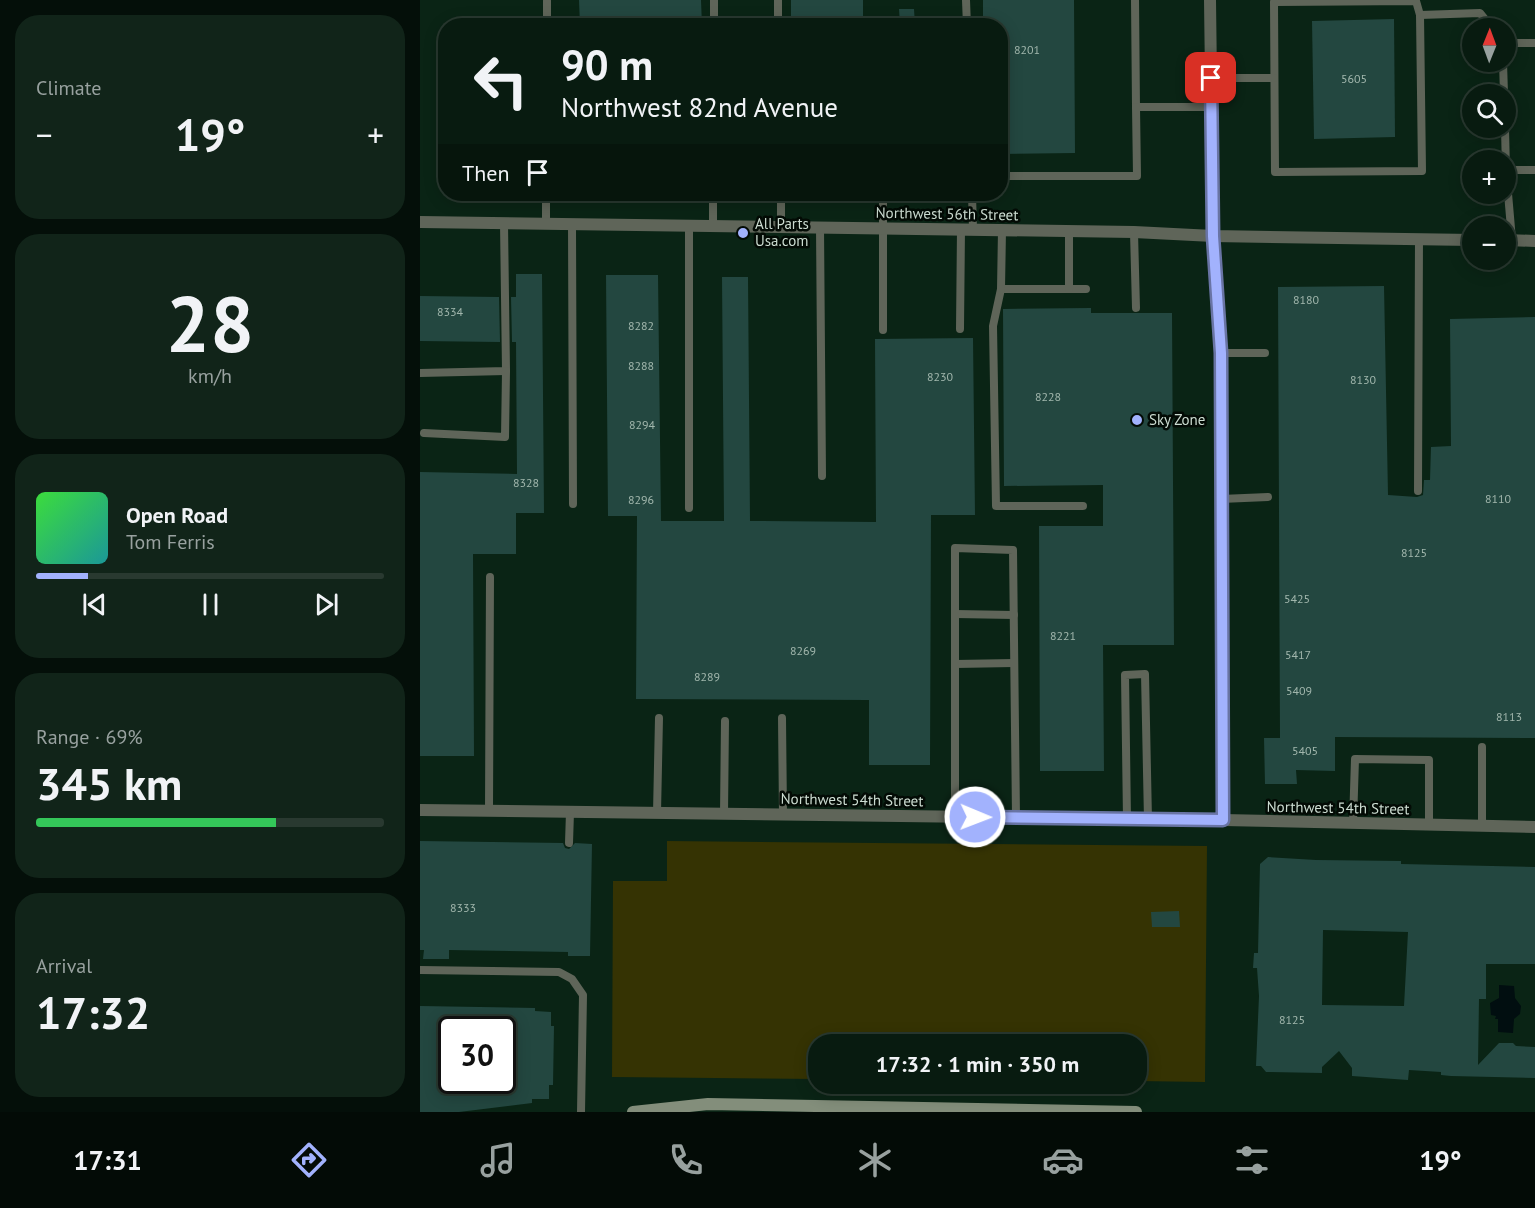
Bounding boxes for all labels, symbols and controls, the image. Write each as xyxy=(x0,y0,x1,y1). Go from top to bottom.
north arrow xyxy=(1462,18,1516,72)
map controls xyxy=(1462,18,1516,270)
text: 90 m xyxy=(561,37,653,92)
icon: left xyxy=(462,42,540,120)
house number: 8201 xyxy=(1014,42,1040,57)
pin xyxy=(1185,52,1236,103)
icon: arrive xyxy=(1194,61,1227,94)
house number: 5605 xyxy=(1341,71,1367,86)
text: Climate xyxy=(36,75,102,101)
button: search xyxy=(1462,84,1516,138)
text: Northwest 82nd Avenue xyxy=(561,90,838,124)
text: 19° xyxy=(175,105,245,163)
text: − xyxy=(36,113,53,156)
text: + xyxy=(367,113,384,156)
button: + xyxy=(1462,150,1516,204)
icon: arrive xyxy=(521,156,554,189)
text: Then xyxy=(462,159,509,187)
street label: Northwest 56th Street xyxy=(875,203,1019,224)
place label: All Parts Usa.com xyxy=(755,214,809,250)
button: − xyxy=(1462,216,1516,270)
marker: All Parts Usa.com xyxy=(736,226,750,240)
text: 28 xyxy=(166,273,254,374)
house number: 8180 xyxy=(1293,292,1320,307)
house number: 8334 xyxy=(437,304,464,319)
house number: 8282 xyxy=(628,318,654,333)
house number: 8288 xyxy=(628,358,654,373)
text: km/h xyxy=(188,363,232,389)
house number: 8230 xyxy=(927,369,954,384)
house number: 8130 xyxy=(1350,372,1377,387)
house number: 8228 xyxy=(1035,389,1061,404)
place label: Sky Zone xyxy=(1149,410,1205,429)
marker: Sky Zone xyxy=(1130,413,1144,427)
house number: 8294 xyxy=(629,417,656,432)
house number: 8328 xyxy=(513,475,539,490)
house number: 8110 xyxy=(1485,491,1512,506)
house number: 8296 xyxy=(628,492,654,507)
text: Open Road xyxy=(126,501,228,529)
text: Tom Ferris xyxy=(126,529,215,555)
house number: 8125 xyxy=(1401,545,1427,560)
icon: previous xyxy=(78,588,111,621)
icon: pause xyxy=(194,588,227,621)
icon: next xyxy=(310,588,343,621)
house number: 5425 xyxy=(1284,591,1310,606)
house number: 8221 xyxy=(1050,628,1076,643)
house number: 8269 xyxy=(790,643,816,658)
house number: 5417 xyxy=(1285,647,1311,662)
house number: 8289 xyxy=(694,669,720,684)
house number: 5409 xyxy=(1286,683,1312,698)
house number: 8113 xyxy=(1496,709,1522,724)
text: Range · 69% xyxy=(36,724,143,750)
house number: 5405 xyxy=(1292,743,1318,758)
text: 345 km xyxy=(36,754,182,812)
position arrow xyxy=(943,785,1007,849)
street label: Northwest 54th Street xyxy=(780,789,924,810)
street label: Northwest 54th Street xyxy=(1266,797,1410,818)
house number: 8333 xyxy=(450,900,476,915)
text: Arrival xyxy=(36,953,92,979)
text: 17:32 xyxy=(36,983,150,1041)
house number: 8125 xyxy=(1279,1012,1305,1027)
speed limit sign: 30 xyxy=(438,1016,516,1094)
text: 17:32 · 1 min · 350 m xyxy=(876,1050,1079,1078)
icon: directions xyxy=(288,1139,330,1181)
icon: music xyxy=(477,1139,519,1181)
icon: phone xyxy=(665,1139,707,1181)
icon: climate xyxy=(854,1139,896,1181)
icon: car xyxy=(1042,1139,1084,1181)
icon: filters xyxy=(1231,1139,1273,1181)
text: 17:31 xyxy=(73,1143,142,1177)
text: 19° xyxy=(1419,1143,1462,1177)

